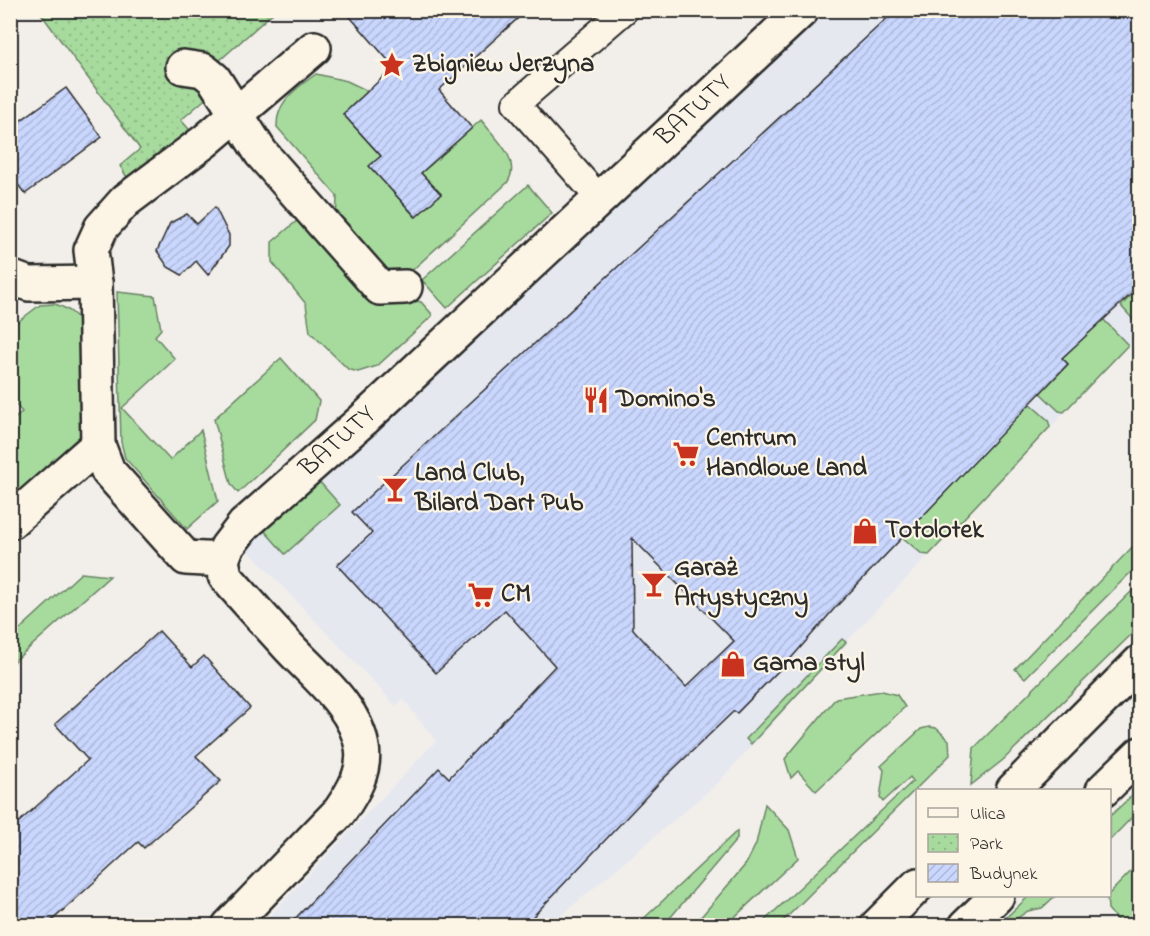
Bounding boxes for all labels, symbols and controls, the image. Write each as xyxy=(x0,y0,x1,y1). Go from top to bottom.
place label: Zbigniew Jerzyna xyxy=(412,46,594,85)
place icon: Zbigniew Jerzyna xyxy=(377,50,407,80)
street label: BATUTY xyxy=(647,66,741,157)
place label: Domino's xyxy=(615,381,716,419)
restaurant icon: Domino's xyxy=(581,385,611,415)
street label: BATUTY xyxy=(290,397,385,487)
place label: Centrum Handlowe Land xyxy=(706,420,867,488)
supermarket icon: Centrum Handlowe Land xyxy=(671,439,701,469)
place label: Land Club, Bilard Dart Pub xyxy=(414,455,583,523)
bar icon: Land Club, Bilard Dart Pub xyxy=(380,474,410,504)
place label: Totolotek xyxy=(885,512,984,550)
shop icon: Totolotek xyxy=(850,516,880,546)
place label: Garaż Artystyczny xyxy=(674,550,808,618)
bar icon: Garaż Artystyczny xyxy=(639,569,669,599)
place label: CM xyxy=(501,576,531,614)
supermarket icon: CM xyxy=(466,580,496,610)
place label: Gama styl xyxy=(753,645,865,683)
shop icon: Gama styl xyxy=(718,649,748,679)
legend xyxy=(916,789,1111,897)
text: Ulica xyxy=(970,802,1005,828)
text: Park xyxy=(970,832,1003,858)
text: Budynek xyxy=(969,862,1037,888)

